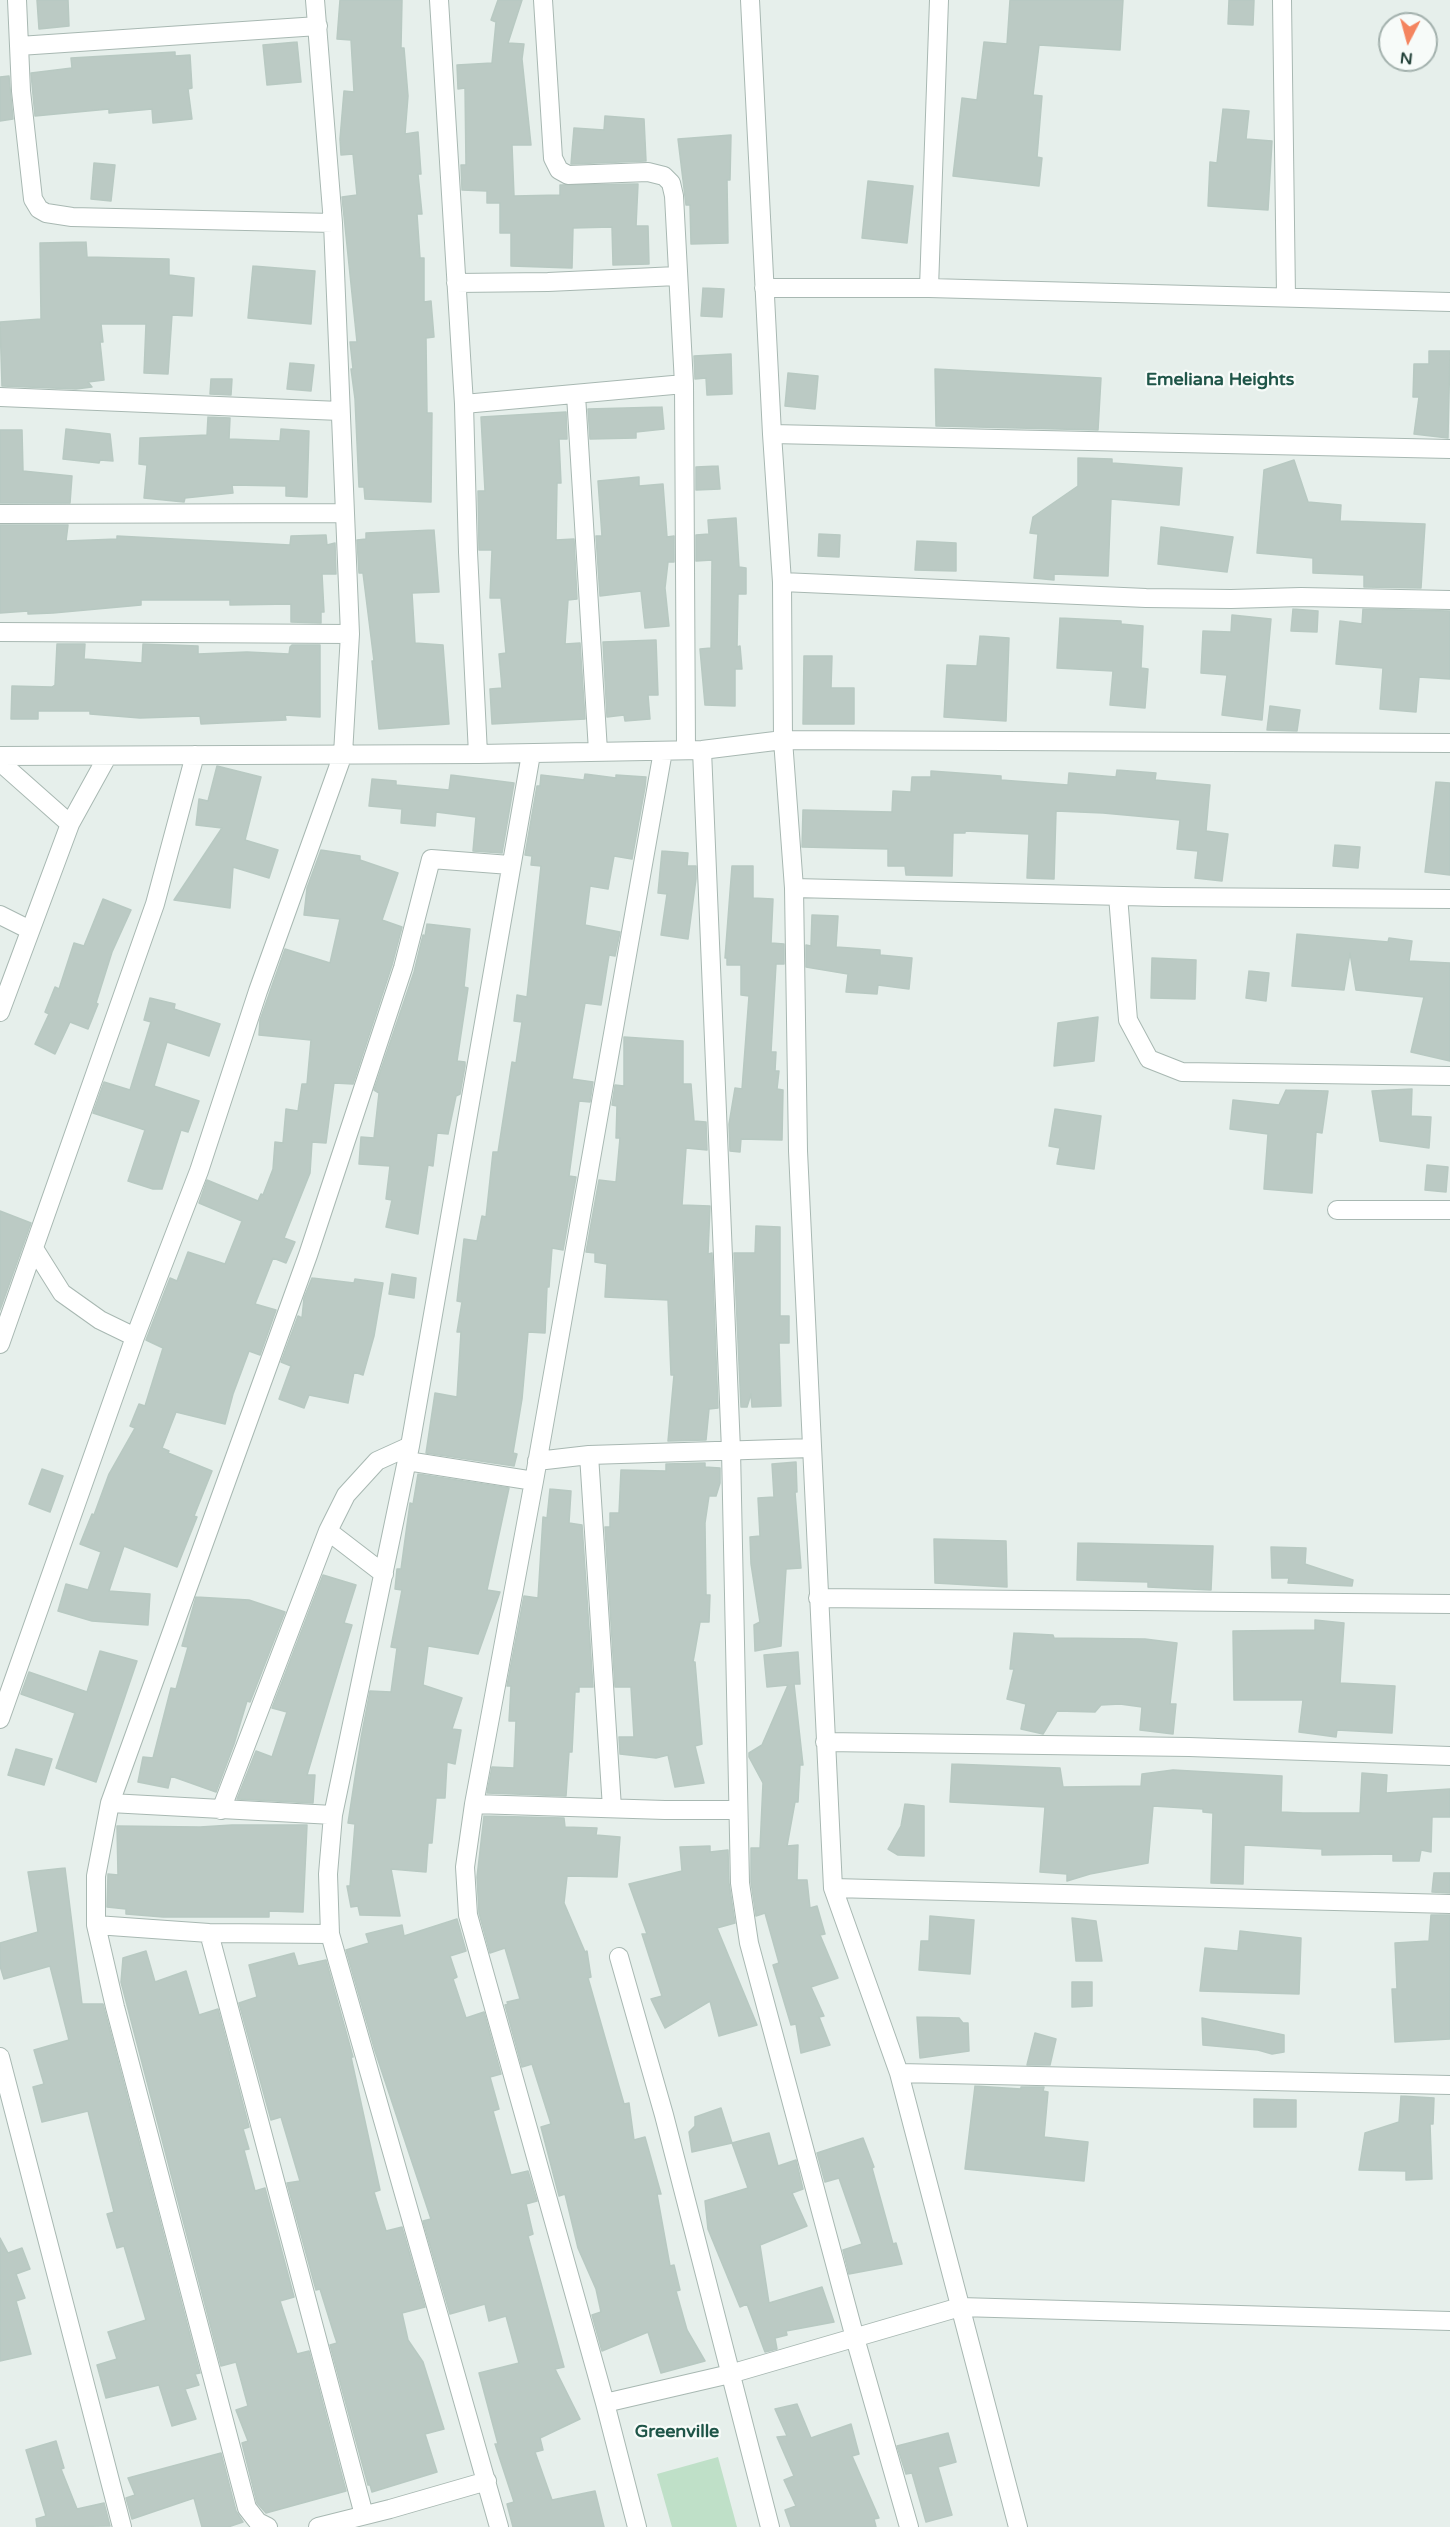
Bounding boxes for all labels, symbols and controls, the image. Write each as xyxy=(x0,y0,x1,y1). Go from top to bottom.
north arrow xyxy=(1378,12,1438,72)
text: N xyxy=(1399,47,1414,69)
district label: Emeliana Heights xyxy=(1146,369,1294,391)
district label: Greenville xyxy=(635,2421,719,2443)

